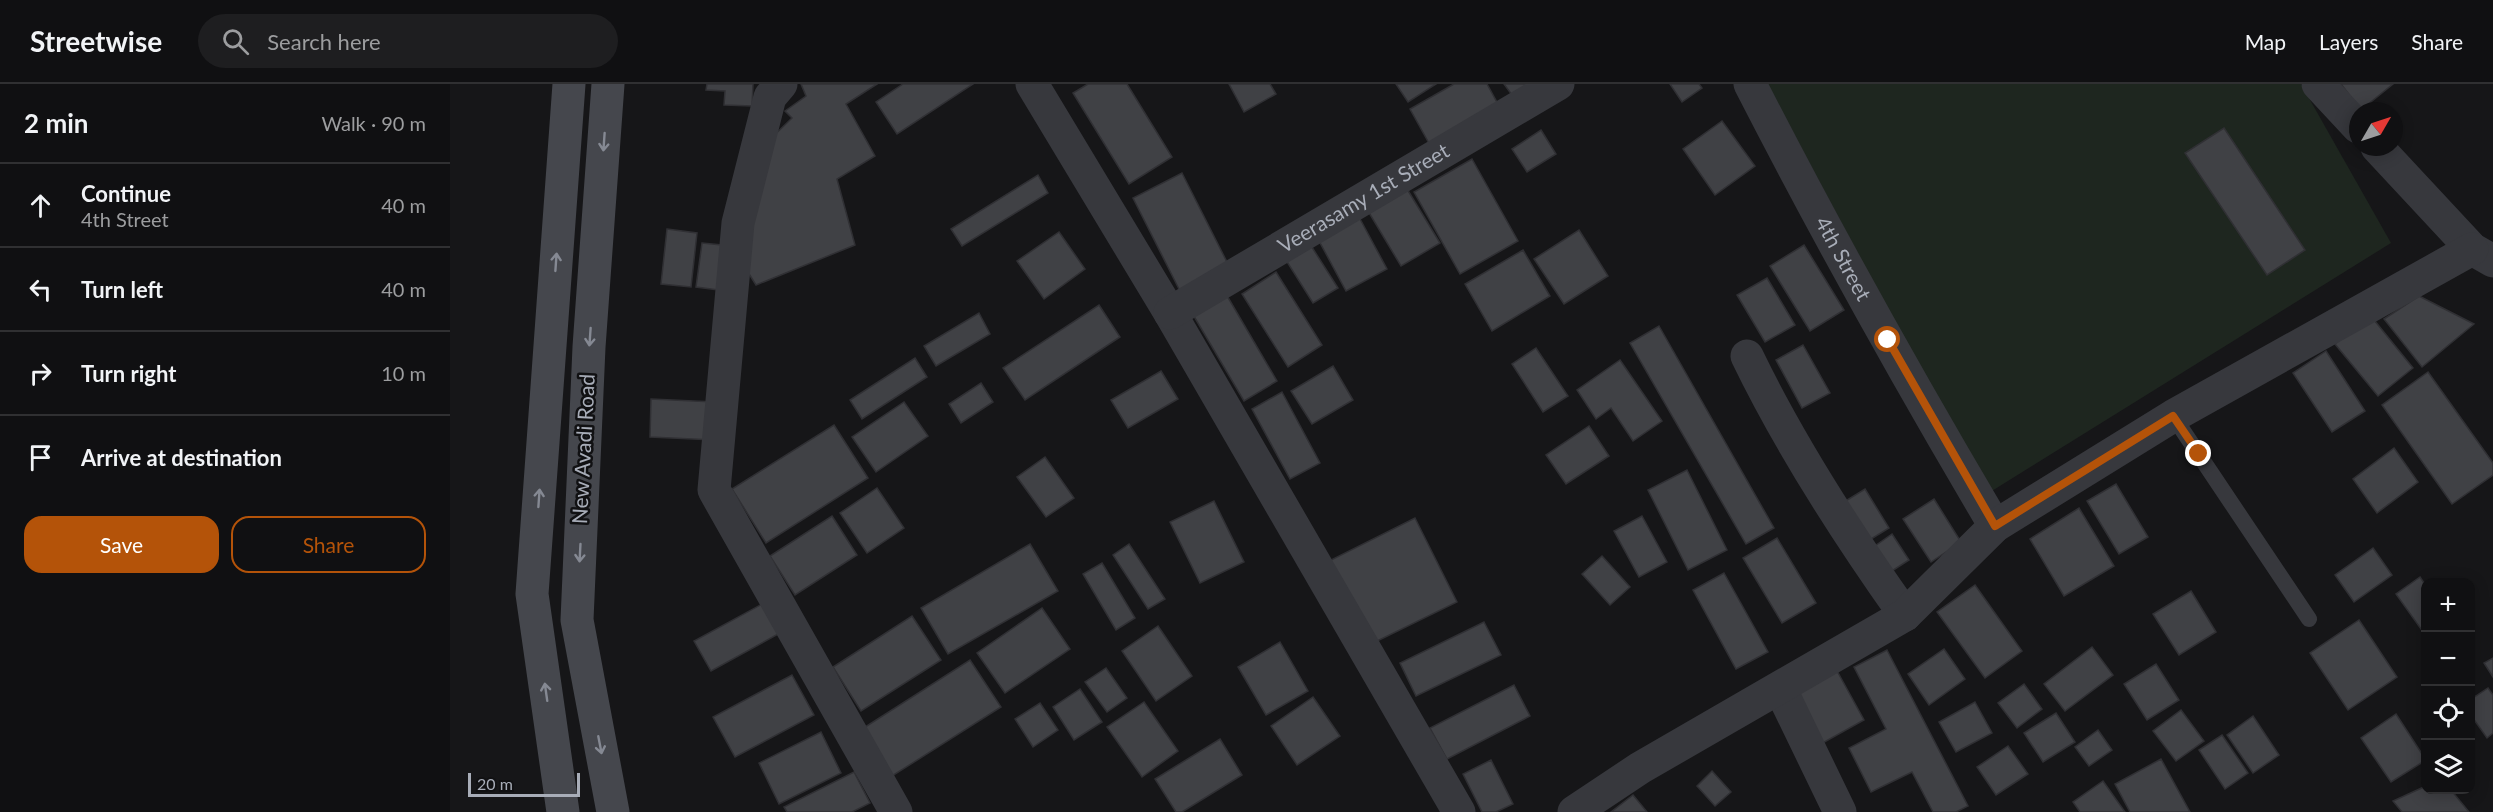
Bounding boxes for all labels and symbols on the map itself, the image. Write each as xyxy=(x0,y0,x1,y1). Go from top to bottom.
north arrow xyxy=(2349,102,2403,156)
one-way arrow xyxy=(598,132,609,152)
street label: Veerasamy 1st Street xyxy=(1273,137,1454,258)
street label: 4th Street xyxy=(1811,212,1877,305)
one-way arrow xyxy=(551,252,562,272)
one-way arrow xyxy=(584,326,595,346)
route start xyxy=(1874,326,1900,352)
street label: New Avadi Road xyxy=(566,373,599,525)
route end xyxy=(2185,440,2211,466)
one-way arrow xyxy=(534,488,545,508)
one-way arrow xyxy=(574,542,585,562)
one-way arrow xyxy=(541,682,552,702)
one-way arrow xyxy=(595,735,606,755)
scale bar xyxy=(468,770,580,798)

